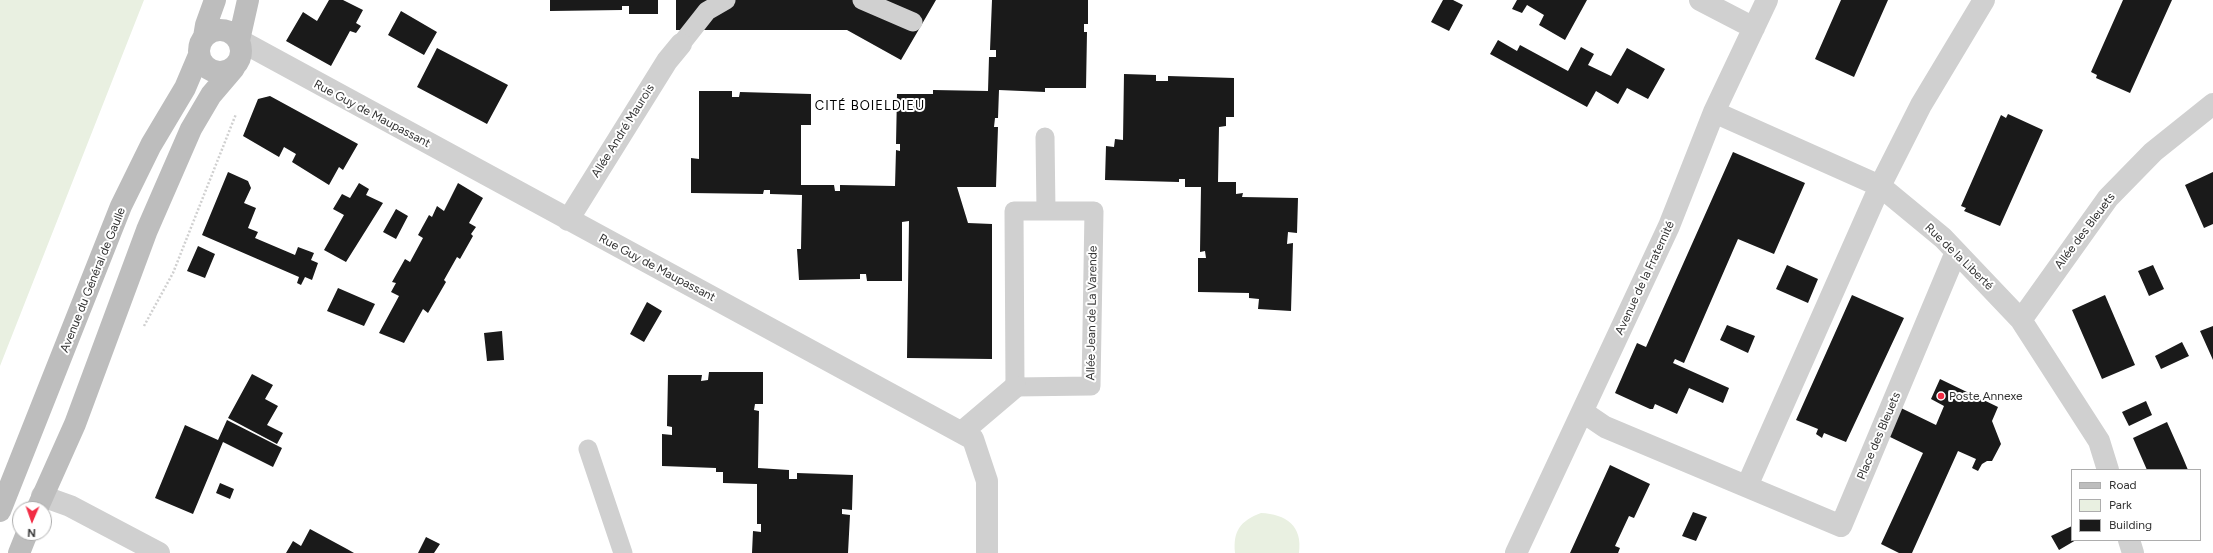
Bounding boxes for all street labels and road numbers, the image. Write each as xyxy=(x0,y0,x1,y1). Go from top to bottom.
street label: Rue Guy de Maupassant xyxy=(311,77,433,151)
street label: Allée André Maurois xyxy=(588,82,658,180)
street label: Allée des Bleuets xyxy=(2052,190,2118,272)
street label: Avenue du Général de Gaulle xyxy=(57,205,129,355)
street label: Avenue de la Fraternité xyxy=(1612,219,1678,337)
street label: Rue de la Liberté xyxy=(1922,221,1996,293)
street label: Rue Guy de Maupassant xyxy=(596,231,718,305)
street label: Allée Jean de La Varende xyxy=(1084,246,1100,380)
street label: Place des Bleuets xyxy=(1854,390,1904,482)

